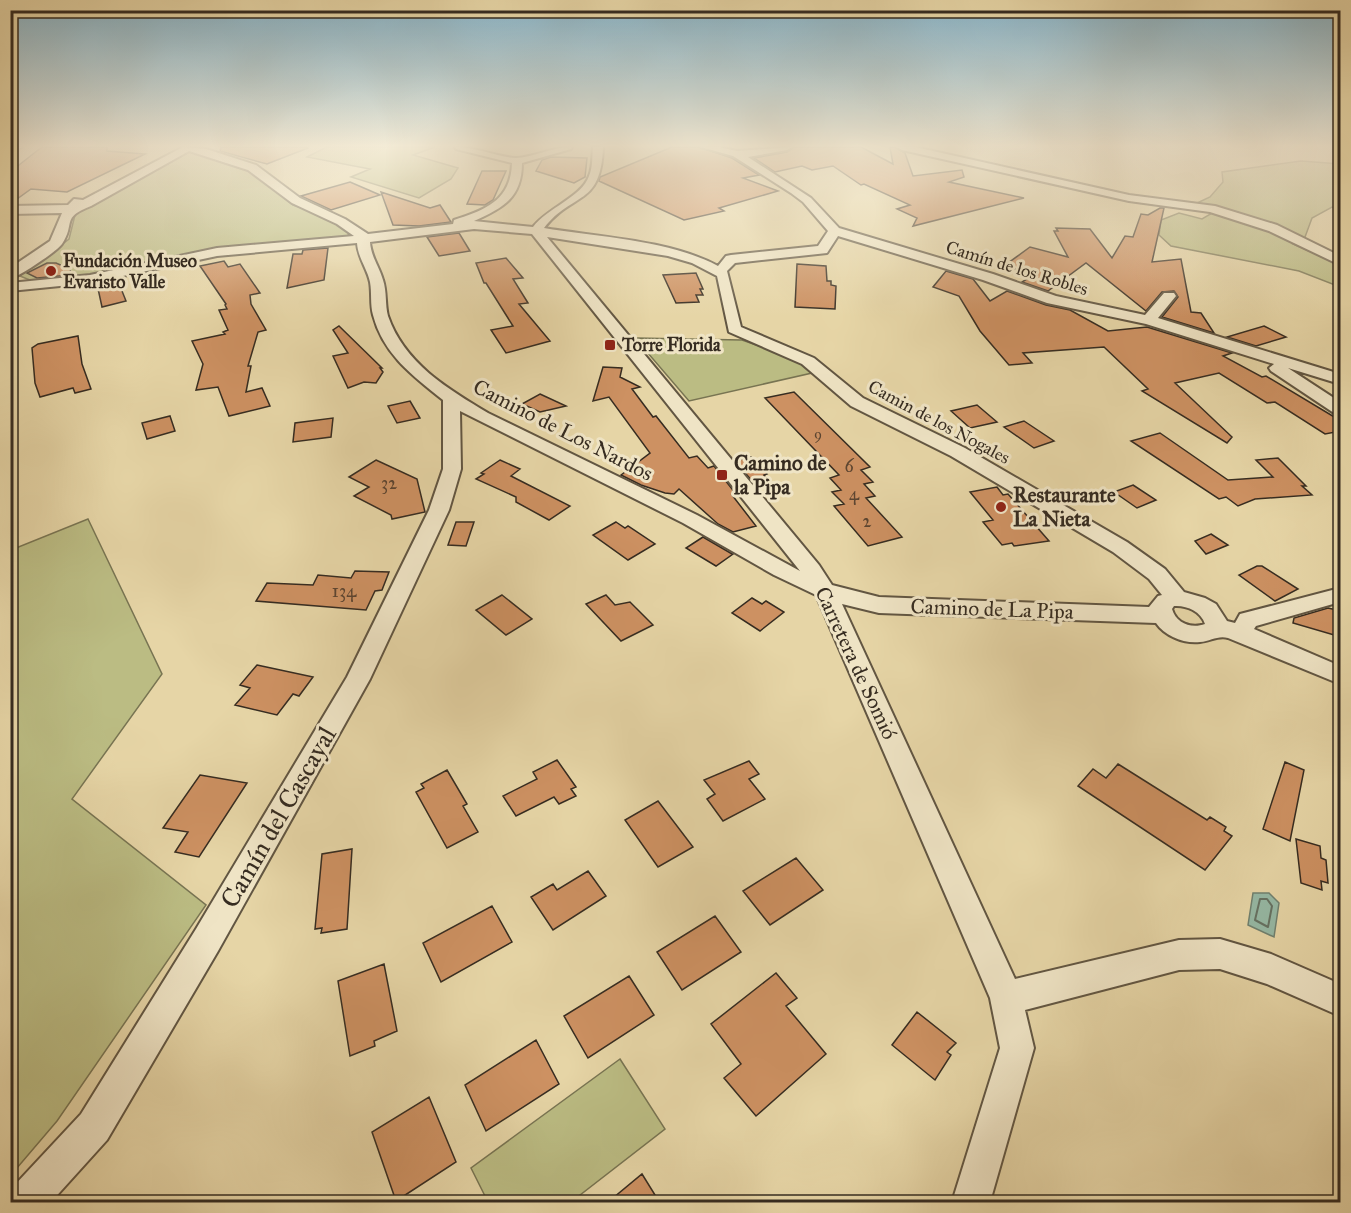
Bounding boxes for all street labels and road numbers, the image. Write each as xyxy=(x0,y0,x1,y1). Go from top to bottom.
street label: Camín de los Robles xyxy=(943,236,1091,300)
street label: Camino de Los Nardos xyxy=(469,373,657,487)
street label: Camin de los Nogales xyxy=(864,375,1014,470)
street label: Carretera de Somió xyxy=(809,582,903,744)
street label: Camino de La Pipa xyxy=(910,593,1074,625)
street label: Camín del Cascayal xyxy=(213,721,343,913)

